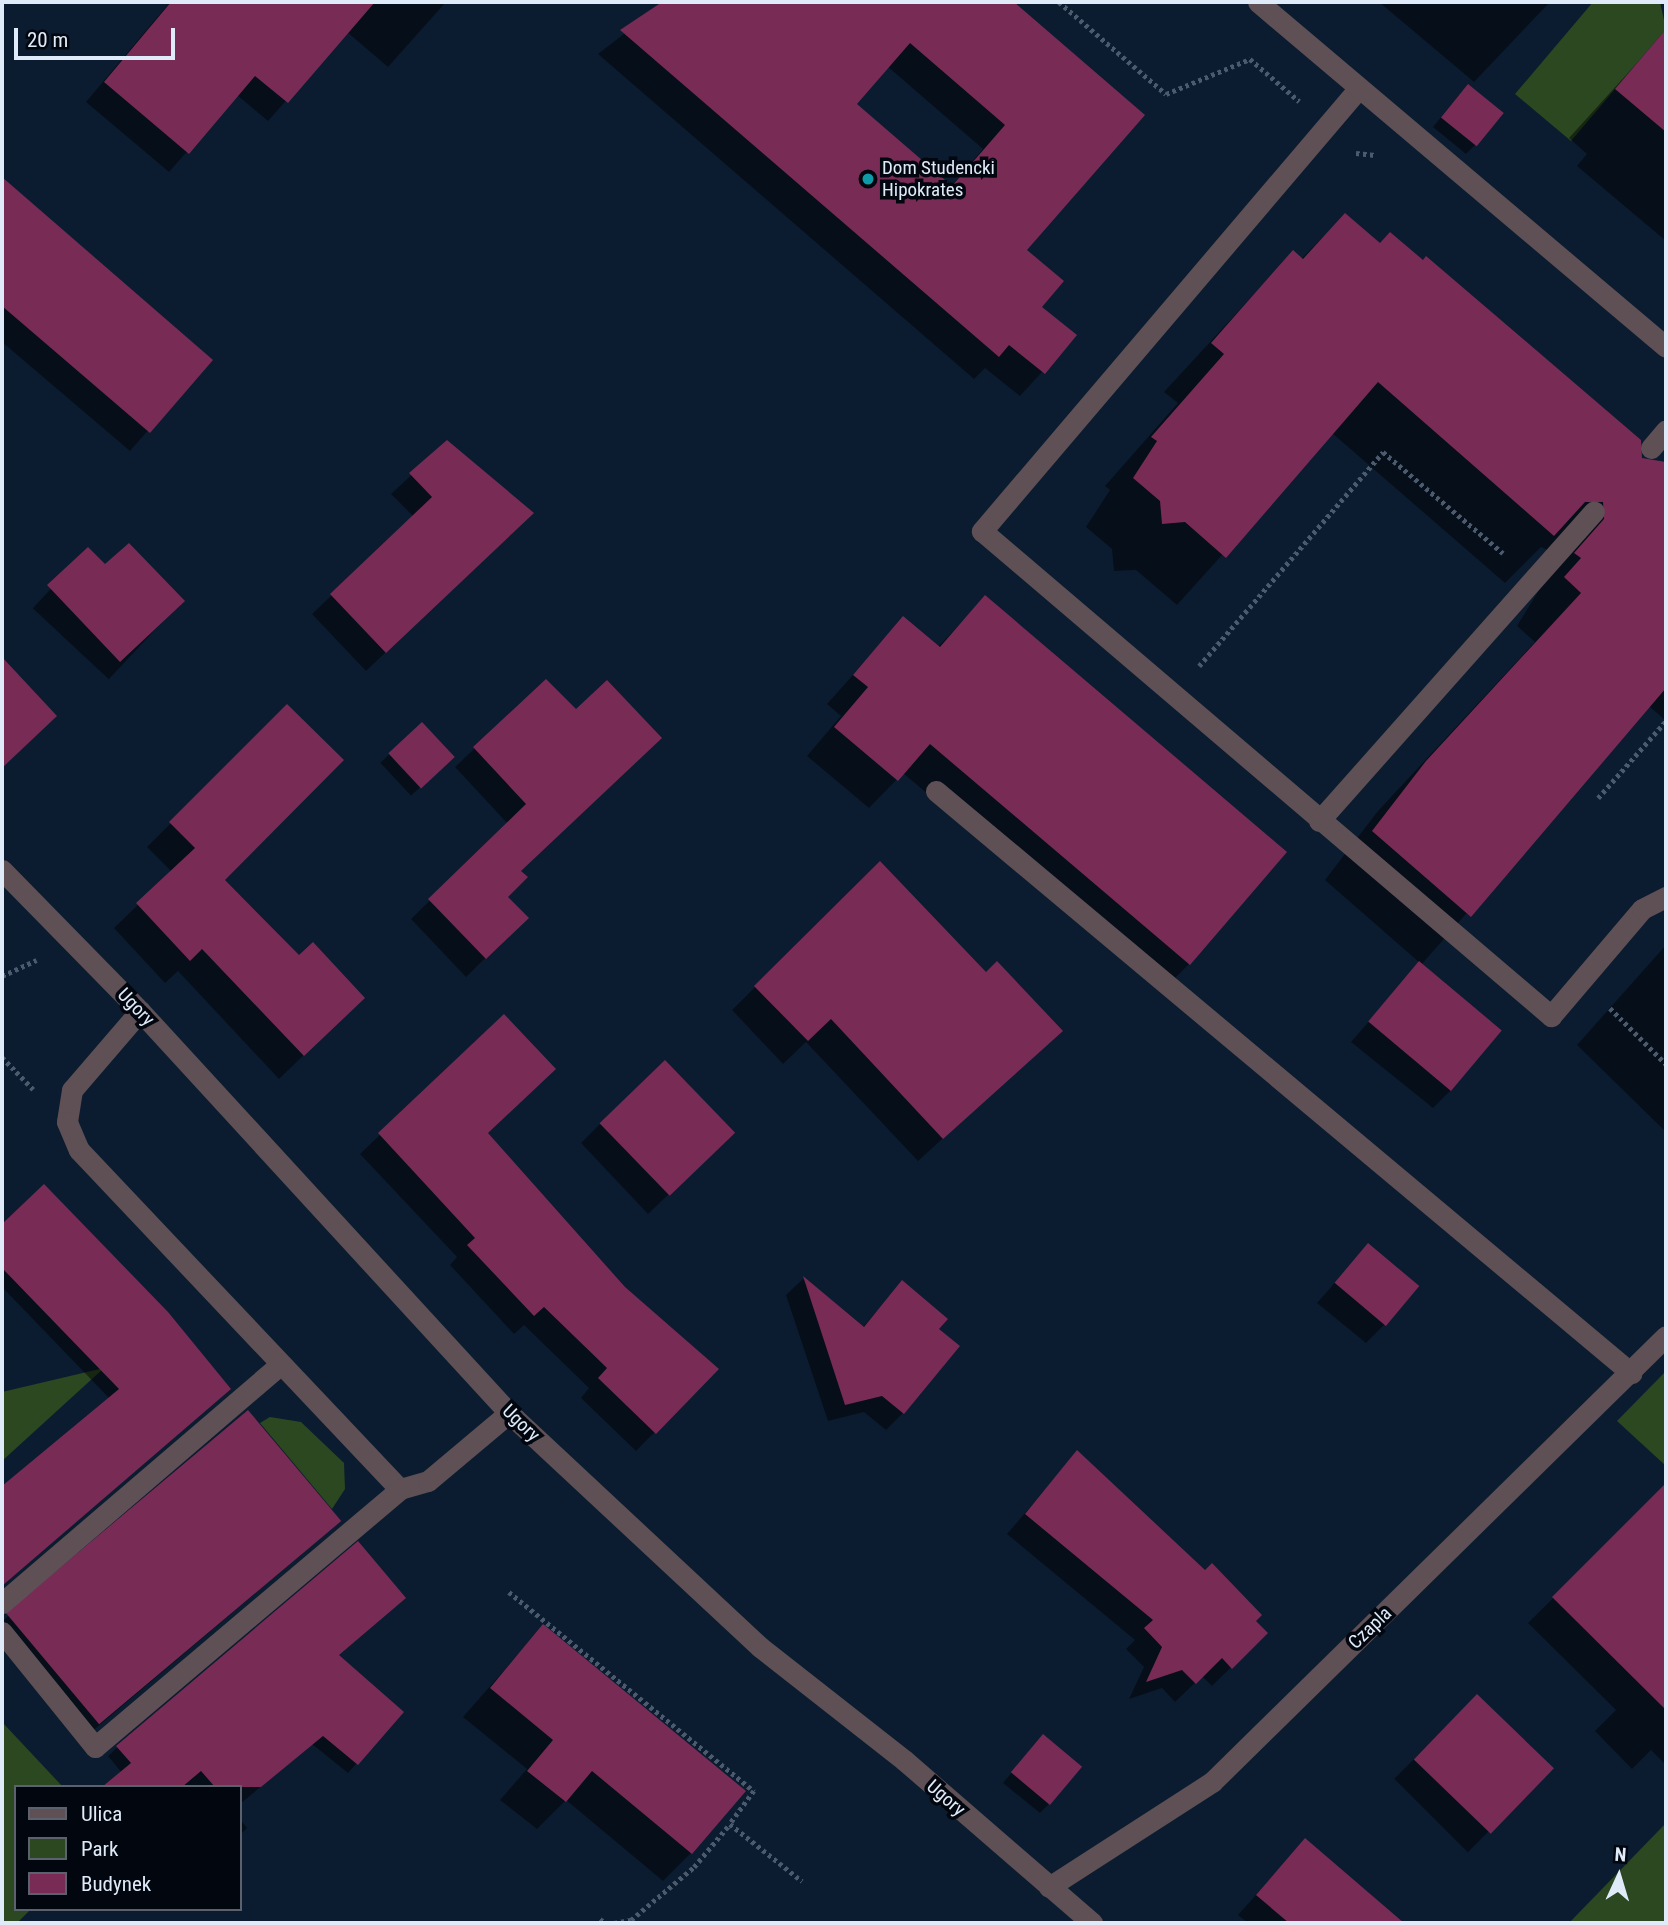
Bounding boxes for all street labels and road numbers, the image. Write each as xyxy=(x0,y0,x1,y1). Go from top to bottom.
street label: Ugory xyxy=(113,983,159,1031)
street label: Ugory xyxy=(497,1400,545,1446)
street label: Czapla xyxy=(1344,1602,1396,1654)
street label: Ugory xyxy=(922,1775,970,1821)

